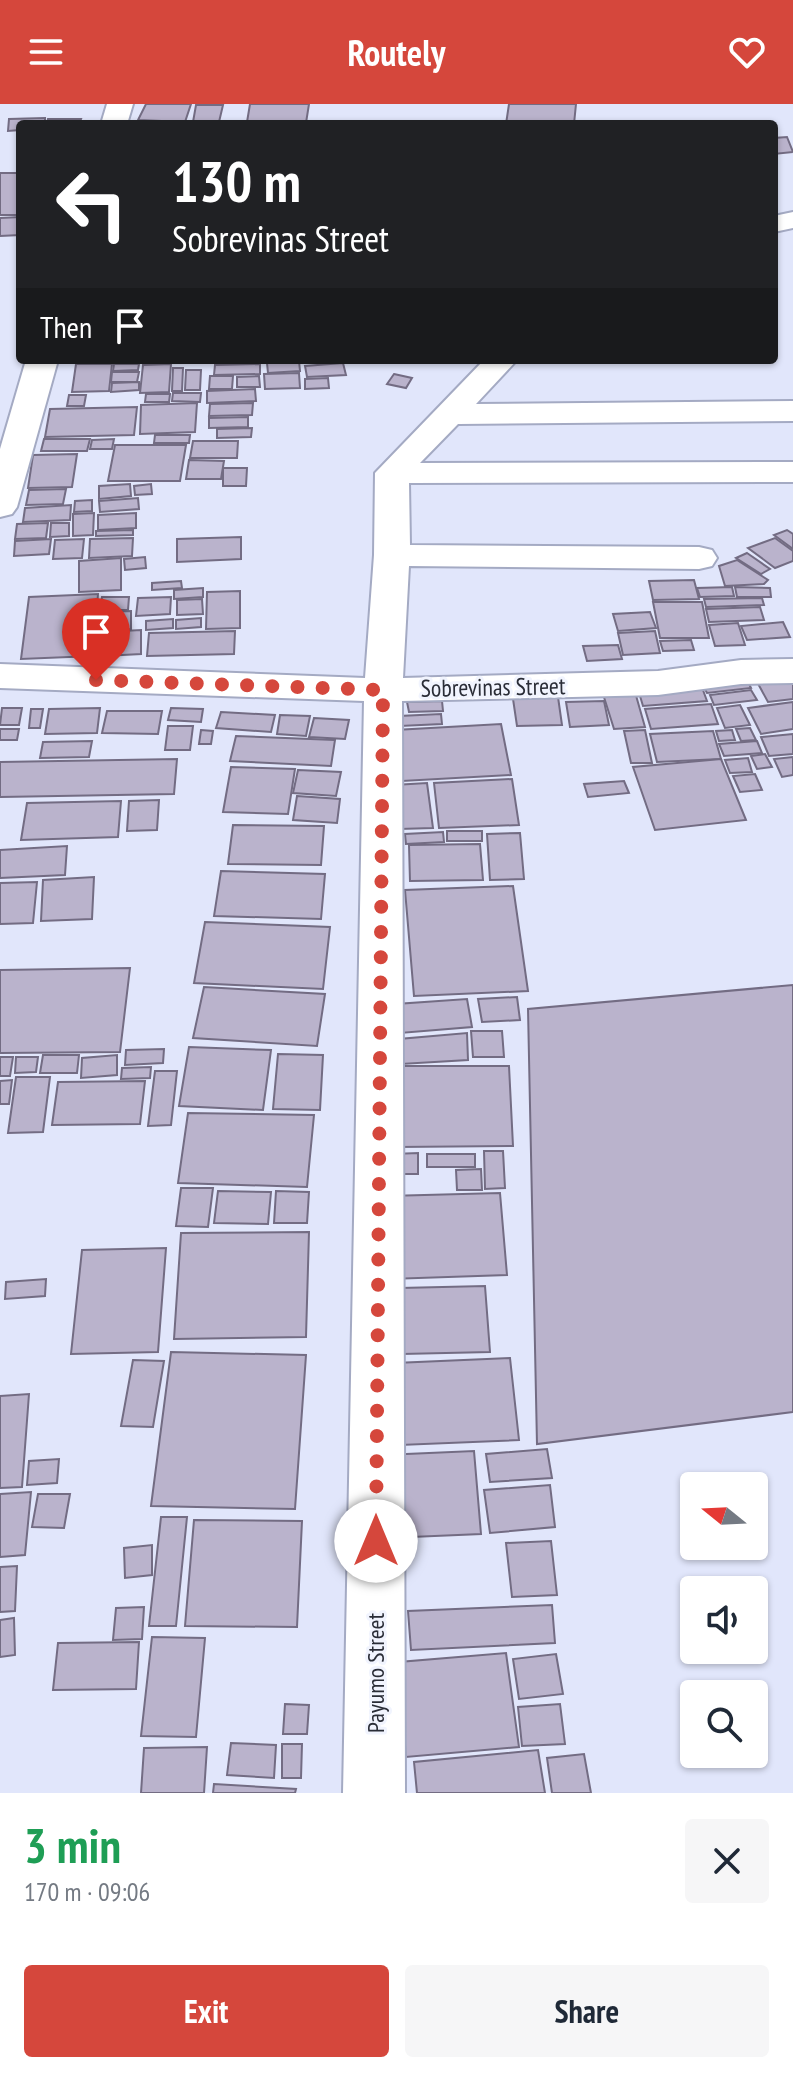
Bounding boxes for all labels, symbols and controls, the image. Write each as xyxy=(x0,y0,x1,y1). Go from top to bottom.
text: Routely xyxy=(348,29,445,76)
icon: menu xyxy=(24,30,68,74)
icon: heart xyxy=(725,30,769,74)
text: 130 m xyxy=(172,145,301,217)
icon: left xyxy=(40,152,144,256)
text: Sobrevinas Street xyxy=(172,215,389,262)
icon: arrive xyxy=(108,304,152,348)
text: Then xyxy=(40,307,92,346)
pin xyxy=(62,598,130,680)
icon: arrive xyxy=(74,610,118,654)
street label: Sobrevinas Street xyxy=(420,670,566,704)
north arrow xyxy=(680,1472,768,1560)
map controls xyxy=(680,1472,768,1768)
position arrow xyxy=(334,1499,418,1583)
button: sound xyxy=(680,1576,768,1664)
street label: Payumo Street xyxy=(360,1613,391,1733)
button: search xyxy=(680,1680,768,1768)
text: 3 min xyxy=(24,1814,121,1876)
button: close xyxy=(685,1819,769,1903)
text: 170 m · 09:06 xyxy=(24,1875,150,1908)
button: Exit xyxy=(24,1965,389,2057)
button: Share xyxy=(405,1965,769,2057)

